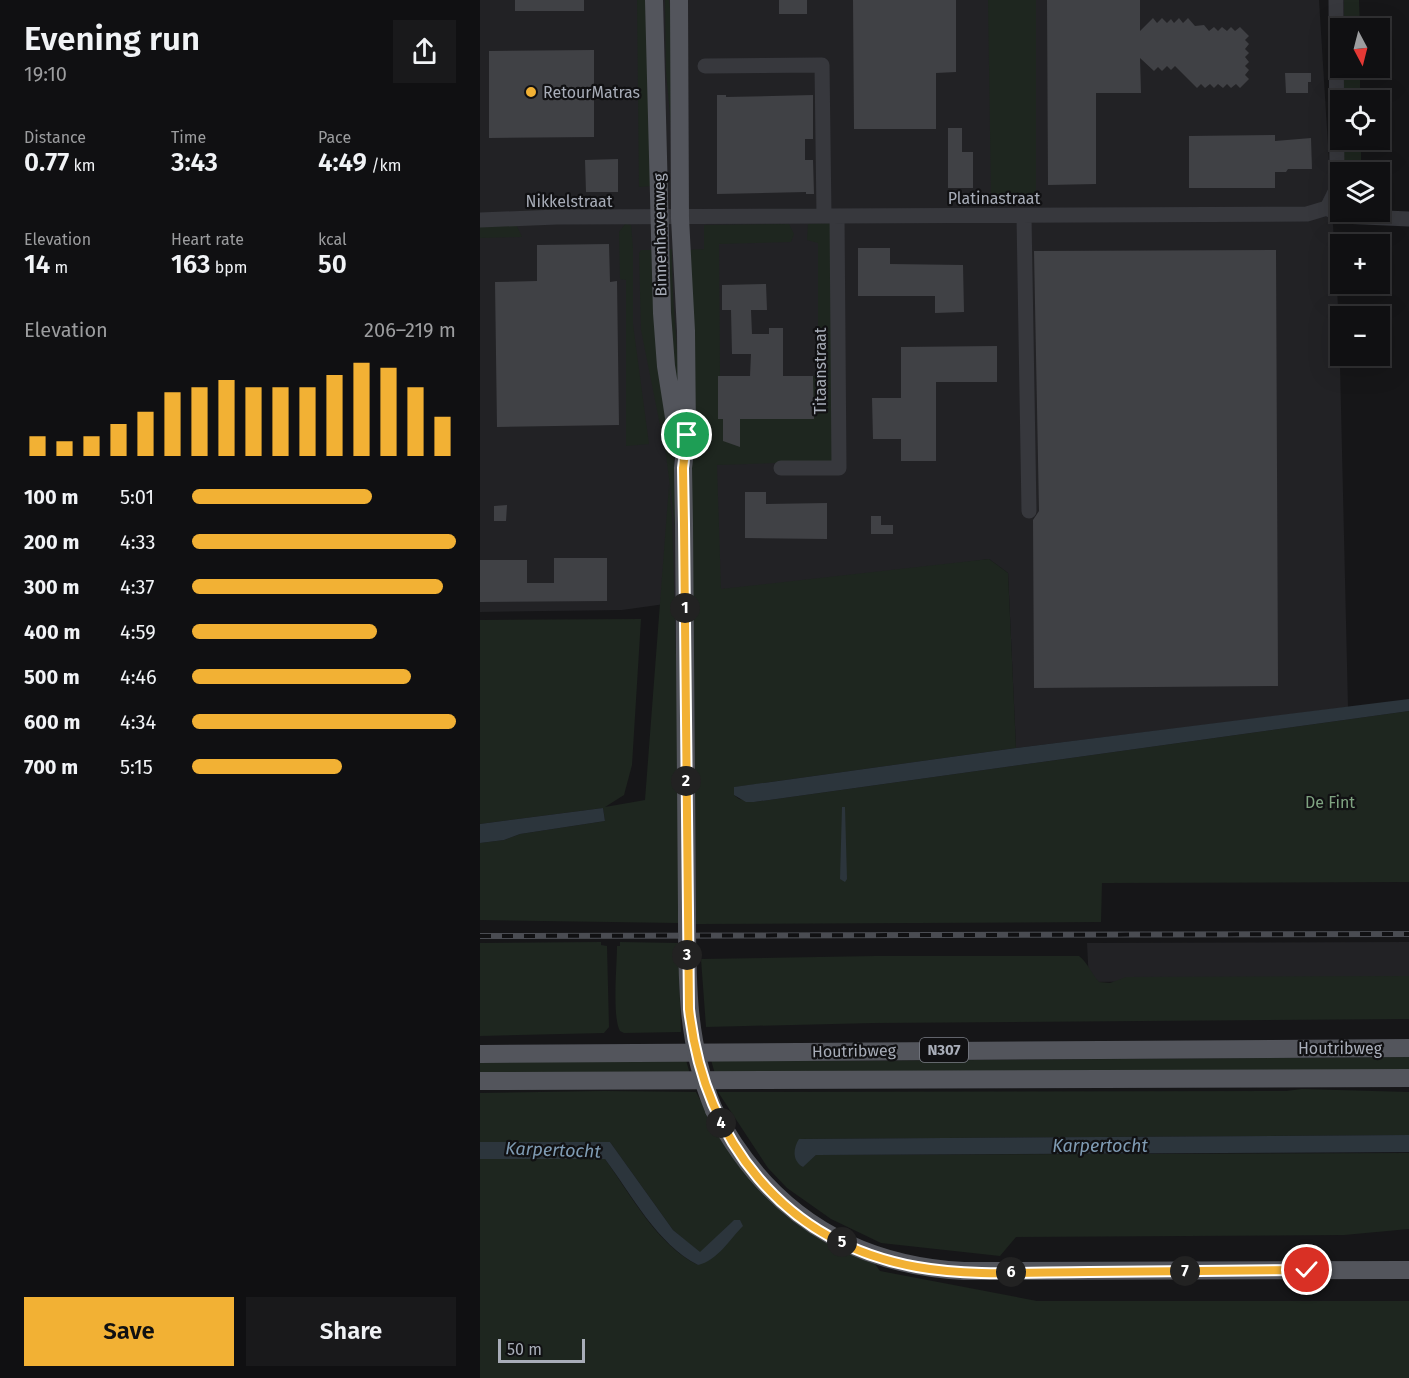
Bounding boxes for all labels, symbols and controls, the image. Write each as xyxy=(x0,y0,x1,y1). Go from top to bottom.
north arrow xyxy=(1330,18,1390,78)
map controls xyxy=(1330,18,1390,366)
text: Evening run xyxy=(24,19,200,59)
button: share xyxy=(393,20,456,83)
text: 19:10 xyxy=(24,62,67,86)
place label: RetourMatras xyxy=(543,83,640,102)
marker: RetourMatras xyxy=(524,85,538,99)
button: locate xyxy=(1330,90,1390,150)
text: Distance xyxy=(24,128,86,147)
text: Time xyxy=(171,128,206,147)
text: Pace xyxy=(318,128,351,147)
text: 0.77 xyxy=(24,147,69,178)
text: 3:43 xyxy=(171,147,218,178)
text: 4:49 xyxy=(318,147,367,178)
text: km xyxy=(69,156,95,175)
text: /km xyxy=(367,156,401,175)
button: layers xyxy=(1330,162,1390,222)
street label: Binnenhavenweg xyxy=(649,172,671,297)
street label: Platinastraat xyxy=(948,189,1041,208)
street label: Nikkelstraat xyxy=(525,192,613,211)
text: Elevation xyxy=(24,230,91,249)
text: Heart rate xyxy=(171,230,244,249)
text: kcal xyxy=(318,230,347,249)
button: + xyxy=(1330,234,1390,294)
text: 14 xyxy=(24,249,50,280)
text: 163 xyxy=(171,249,210,280)
text: 50 xyxy=(318,249,347,280)
text: m xyxy=(50,258,68,277)
text: bpm xyxy=(210,258,247,277)
button: − xyxy=(1330,306,1390,366)
text: Elevation xyxy=(24,318,108,342)
text: 206–219 m xyxy=(364,318,456,342)
street label: Titaanstraat xyxy=(811,327,830,415)
pin xyxy=(661,409,712,460)
icon: arrive xyxy=(670,418,703,451)
text: 100 m xyxy=(24,485,78,509)
text: 5:01 xyxy=(120,485,154,509)
text: 200 m xyxy=(24,530,79,554)
text: 4:33 xyxy=(120,530,156,554)
text: 300 m xyxy=(24,575,79,599)
text: 4:37 xyxy=(120,575,154,599)
pin: 1 xyxy=(670,593,700,623)
text: 1 xyxy=(681,598,689,617)
text: 400 m xyxy=(24,620,80,644)
text: 4:59 xyxy=(120,620,156,644)
text: 500 m xyxy=(24,665,80,689)
text: 4:46 xyxy=(120,665,157,689)
text: 600 m xyxy=(24,710,80,734)
text: 4:34 xyxy=(120,710,156,734)
text: 700 m xyxy=(24,755,78,779)
text: 5:15 xyxy=(120,755,153,779)
pin: 2 xyxy=(671,766,701,796)
text: 2 xyxy=(682,771,690,790)
park label: De Fint xyxy=(1305,793,1355,812)
pin: 3 xyxy=(672,940,702,970)
text: 3 xyxy=(683,945,691,964)
road number: N307 xyxy=(920,1038,968,1062)
street label: Houtribweg xyxy=(1298,1039,1383,1058)
street label: Houtribweg xyxy=(812,1041,897,1061)
pin: 4 xyxy=(706,1108,736,1138)
text: 4 xyxy=(716,1113,726,1132)
water label: Karpertocht xyxy=(1052,1135,1148,1157)
water label: Karpertocht xyxy=(505,1137,602,1163)
pin: 5 xyxy=(827,1227,857,1257)
text: 5 xyxy=(838,1232,846,1251)
pin xyxy=(1281,1244,1332,1295)
icon: check xyxy=(1290,1253,1323,1286)
pin: 7 xyxy=(1170,1256,1200,1286)
pin: 6 xyxy=(996,1257,1026,1287)
text: 7 xyxy=(1181,1261,1189,1280)
text: 6 xyxy=(1006,1262,1016,1281)
button: Save xyxy=(24,1297,234,1366)
button: Share xyxy=(246,1297,456,1366)
scale bar xyxy=(498,1336,585,1364)
text: 50 m xyxy=(507,1340,542,1359)

